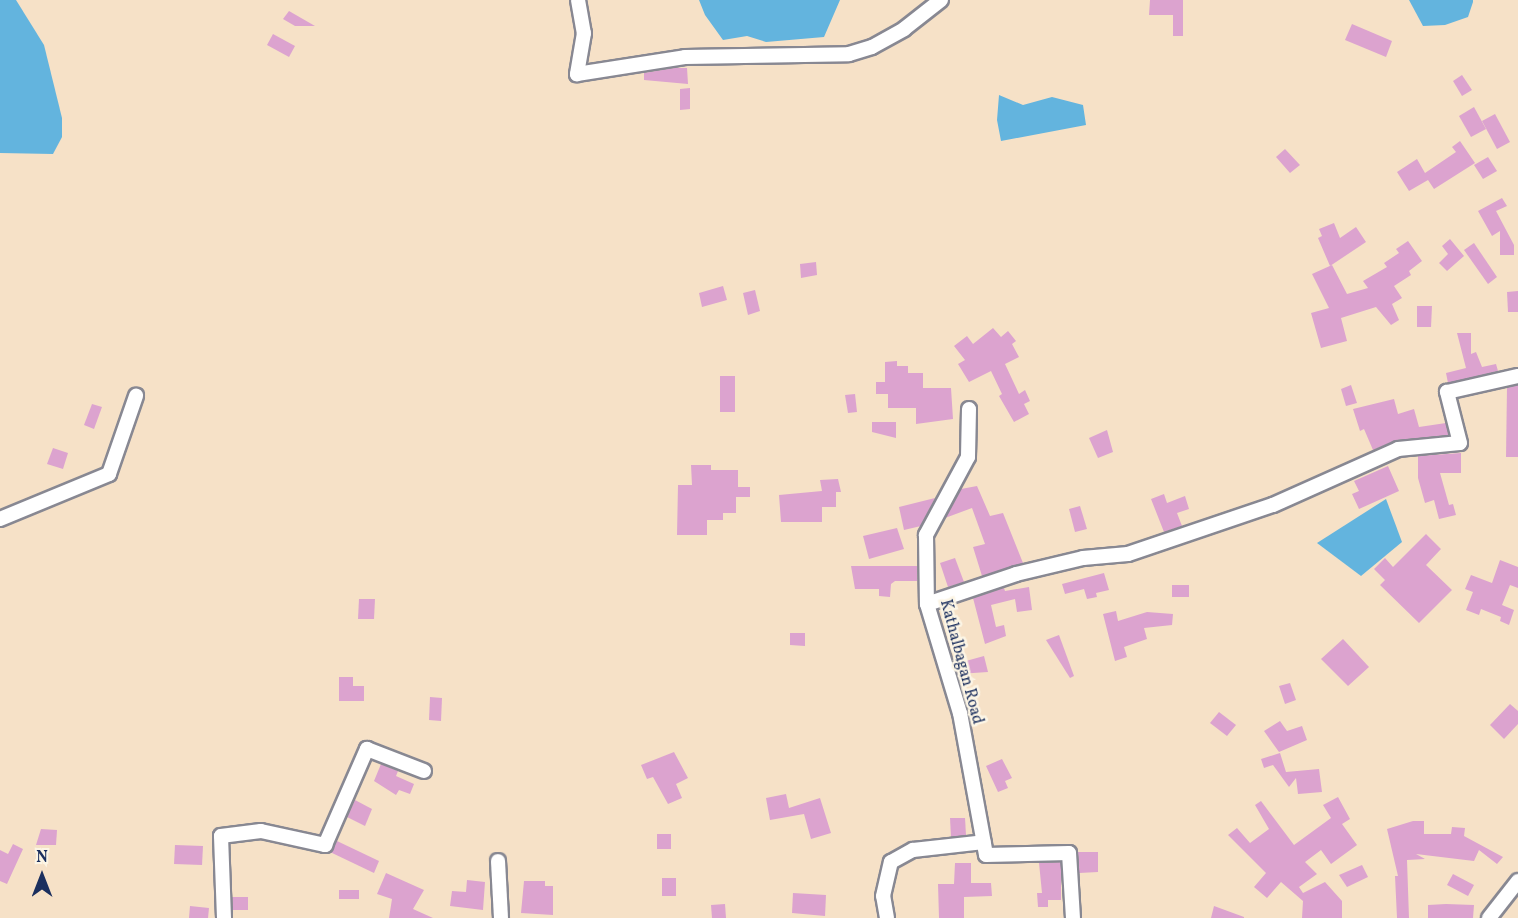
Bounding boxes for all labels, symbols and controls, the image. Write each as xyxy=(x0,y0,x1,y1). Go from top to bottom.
street label: Kathalbagan Road xyxy=(935,598,987,726)
north arrow xyxy=(12,846,72,906)
text: N xyxy=(36,847,48,869)

